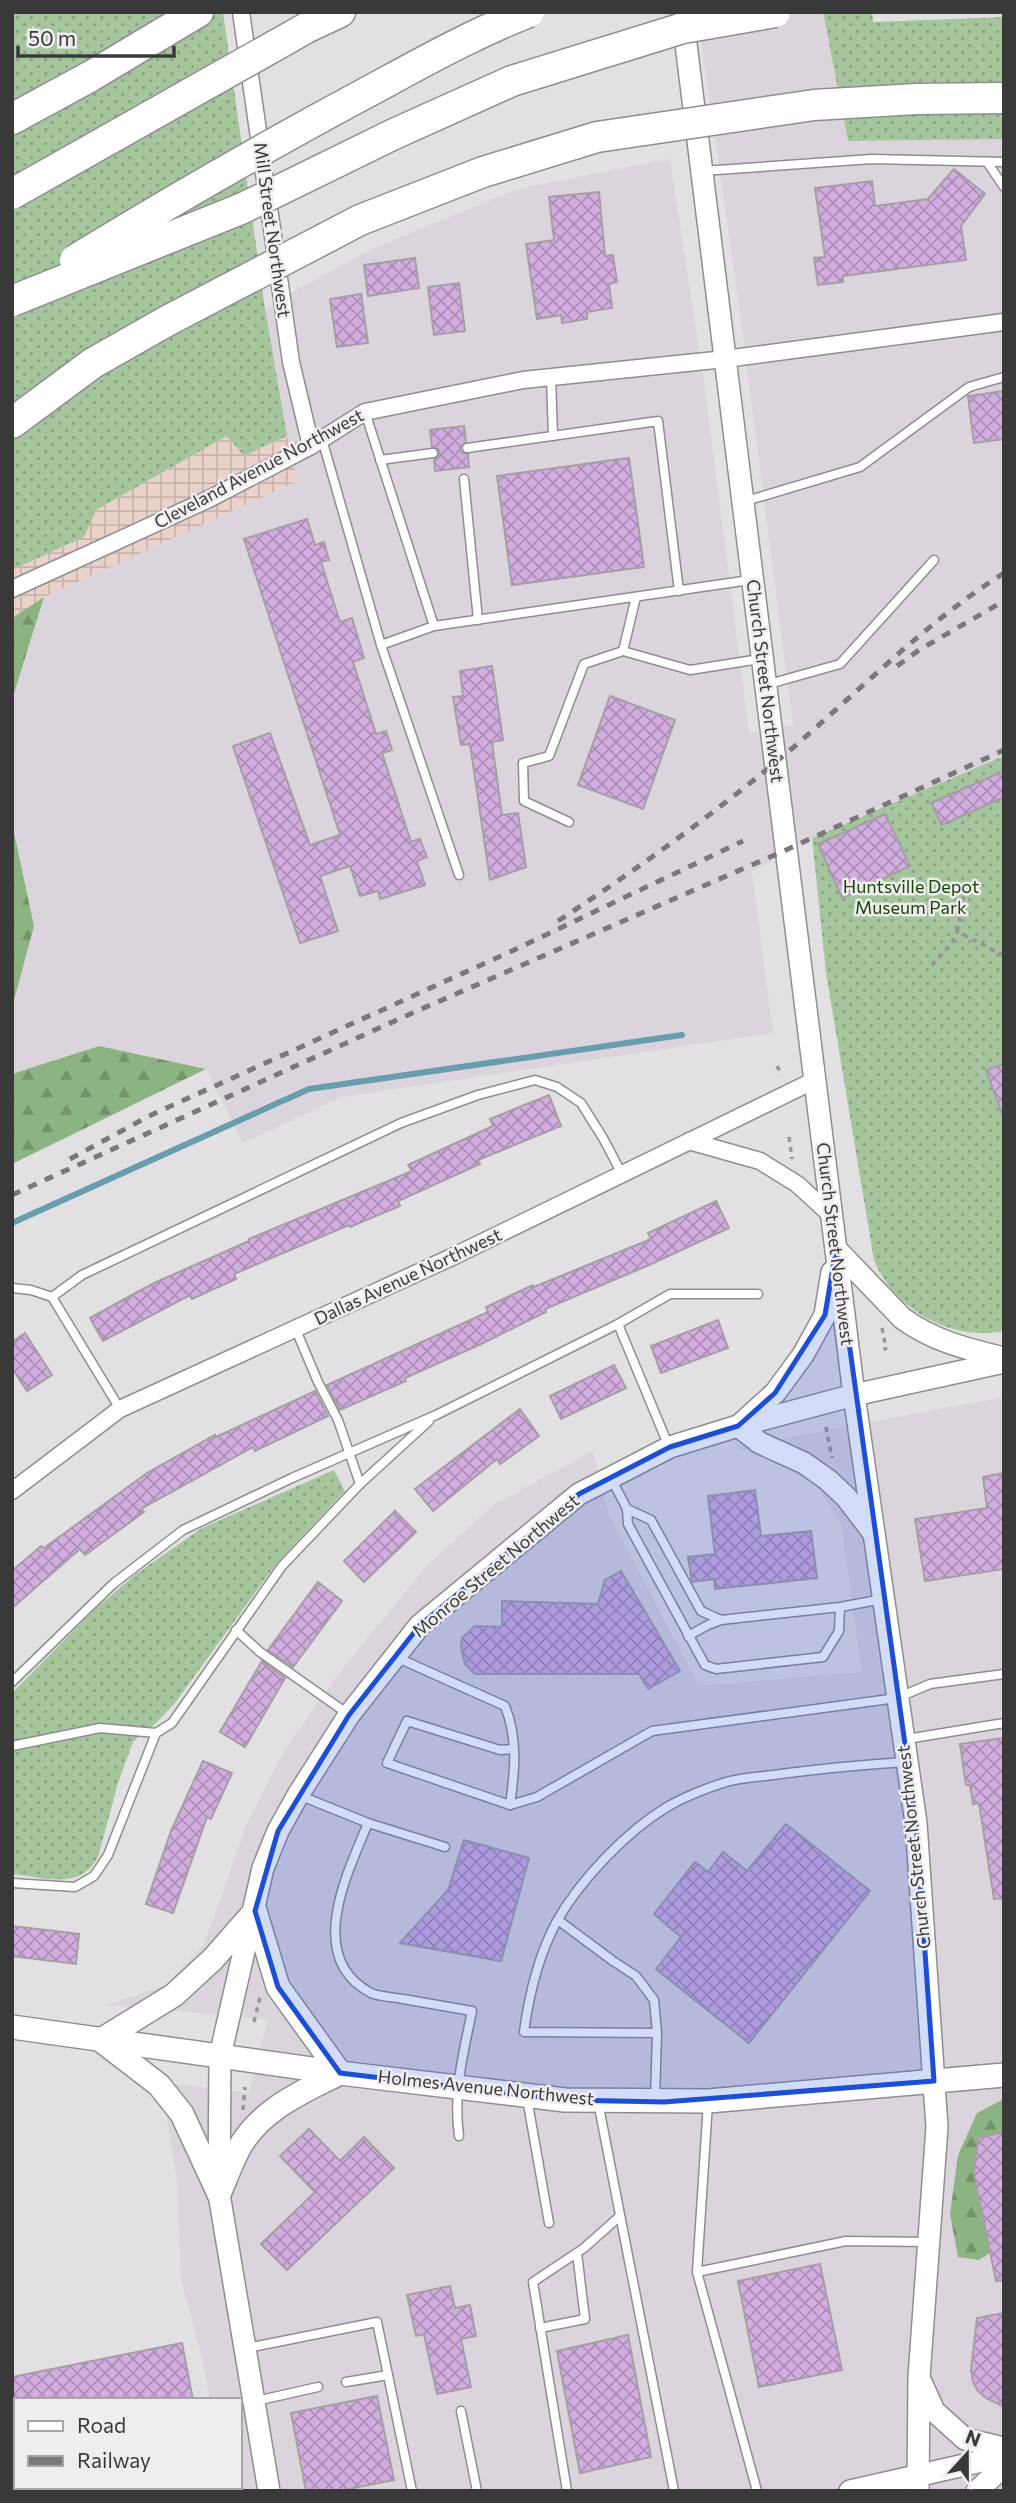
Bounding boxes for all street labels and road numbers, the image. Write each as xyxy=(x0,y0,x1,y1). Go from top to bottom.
street label: Mill Street Northwest xyxy=(250,141,296,319)
street label: Cleveland Avenue Northwest xyxy=(150,403,367,533)
street label: Church Street Northwest xyxy=(743,578,789,784)
street label: Church Street Northwest xyxy=(813,1141,859,1347)
street label: Dallas Avenue Northwest xyxy=(310,1223,505,1329)
street label: Monroe Street Northwest xyxy=(407,1489,583,1642)
street label: Church Street Northwest xyxy=(891,1744,935,1950)
street label: Holmes Avenue Northwest xyxy=(377,2065,595,2109)

